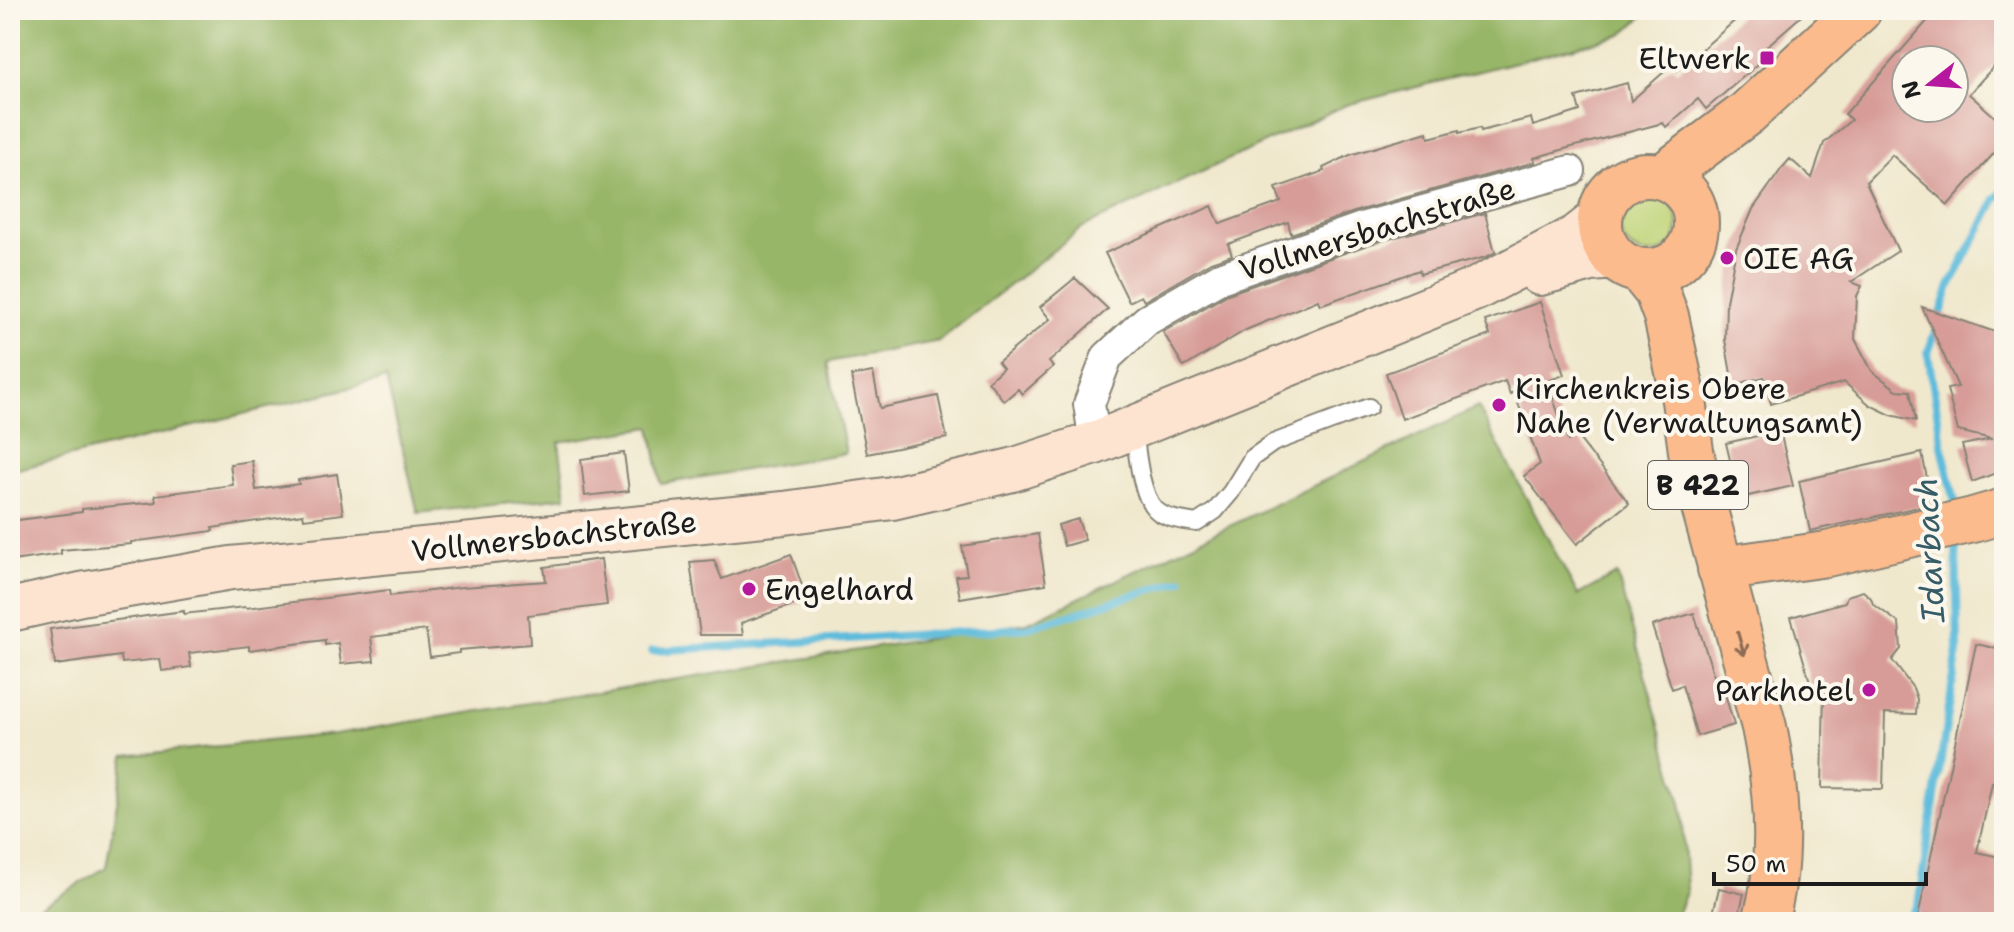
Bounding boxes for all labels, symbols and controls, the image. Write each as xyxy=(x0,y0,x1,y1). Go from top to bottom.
place label: Eltwerk xyxy=(1639,38,1751,79)
north arrow xyxy=(1890,44,1970,124)
marker: Eltwerk xyxy=(1758,49,1776,67)
text: N xyxy=(1895,77,1928,102)
street label: Vollmersbachstraße xyxy=(1234,167,1520,291)
place label: OIE AG xyxy=(1743,238,1854,279)
marker: OIE AG xyxy=(1718,249,1736,267)
place label: Kirchenkreis Obere Nahe (Verwaltungsamt) xyxy=(1515,368,1862,443)
marker: Kirchenkreis Obere Nahe (Verwaltungsamt) xyxy=(1490,396,1508,414)
road number: B 422 xyxy=(1648,461,1748,509)
water label: Idarbach xyxy=(1904,476,1954,625)
street label: Vollmersbachstraße xyxy=(409,501,699,571)
place label: Engelhard xyxy=(765,569,914,610)
marker: Engelhard xyxy=(740,580,758,598)
one-way arrow xyxy=(1734,630,1749,656)
place label: Parkhotel xyxy=(1715,670,1853,711)
marker: Parkhotel xyxy=(1860,681,1878,699)
scale bar xyxy=(1714,836,1926,886)
text: 50 m xyxy=(1726,848,1786,880)

